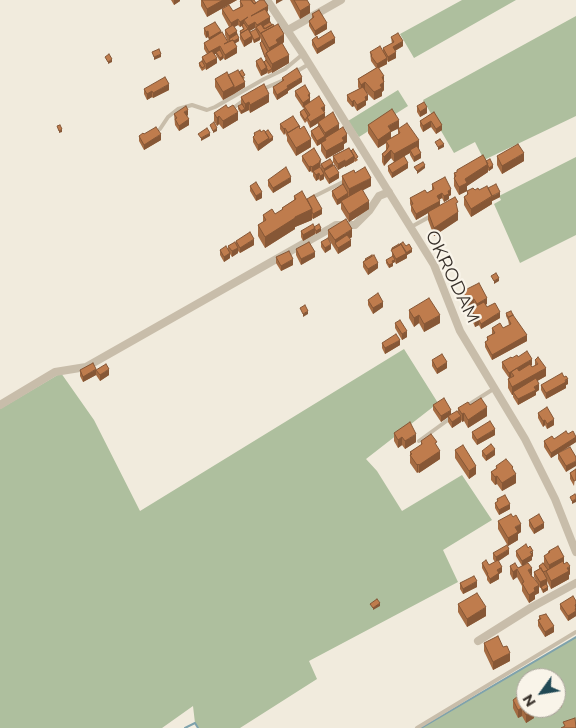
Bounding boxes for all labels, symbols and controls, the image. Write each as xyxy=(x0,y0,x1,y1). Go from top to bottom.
street label: OKRODAM xyxy=(420,227,484,327)
north arrow xyxy=(516,668,566,718)
text: N xyxy=(518,691,540,710)

